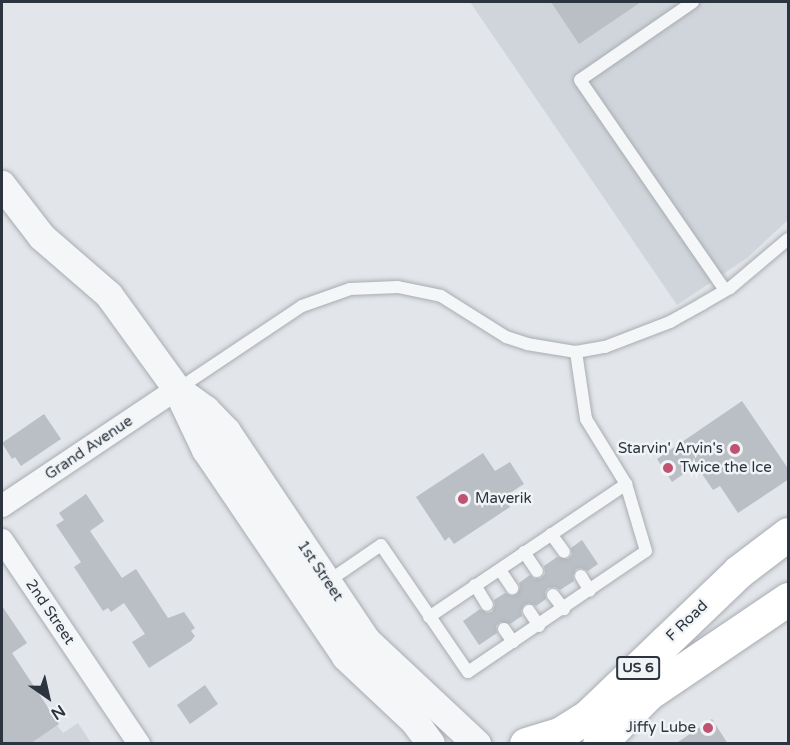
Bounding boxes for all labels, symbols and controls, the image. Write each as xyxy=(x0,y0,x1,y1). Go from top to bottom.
street label: Grand Avenue xyxy=(42,412,136,484)
place label: Starvin' Arvin's xyxy=(618,440,723,458)
marker: Starvin' Arvin's xyxy=(728,442,742,456)
place label: Twice the Ice xyxy=(680,459,772,477)
marker: Twice the Ice xyxy=(661,461,675,475)
place label: Maverik xyxy=(475,490,532,508)
marker: Maverik xyxy=(456,492,470,506)
street label: 1st Street xyxy=(293,537,347,605)
street label: 2nd Street xyxy=(22,576,78,648)
street label: F Road xyxy=(663,597,711,645)
road number: US 6 xyxy=(616,657,660,679)
north arrow xyxy=(18,667,78,727)
text: N xyxy=(47,700,69,724)
place label: Jiffy Lube xyxy=(626,719,696,737)
marker: Jiffy Lube xyxy=(701,721,715,735)

